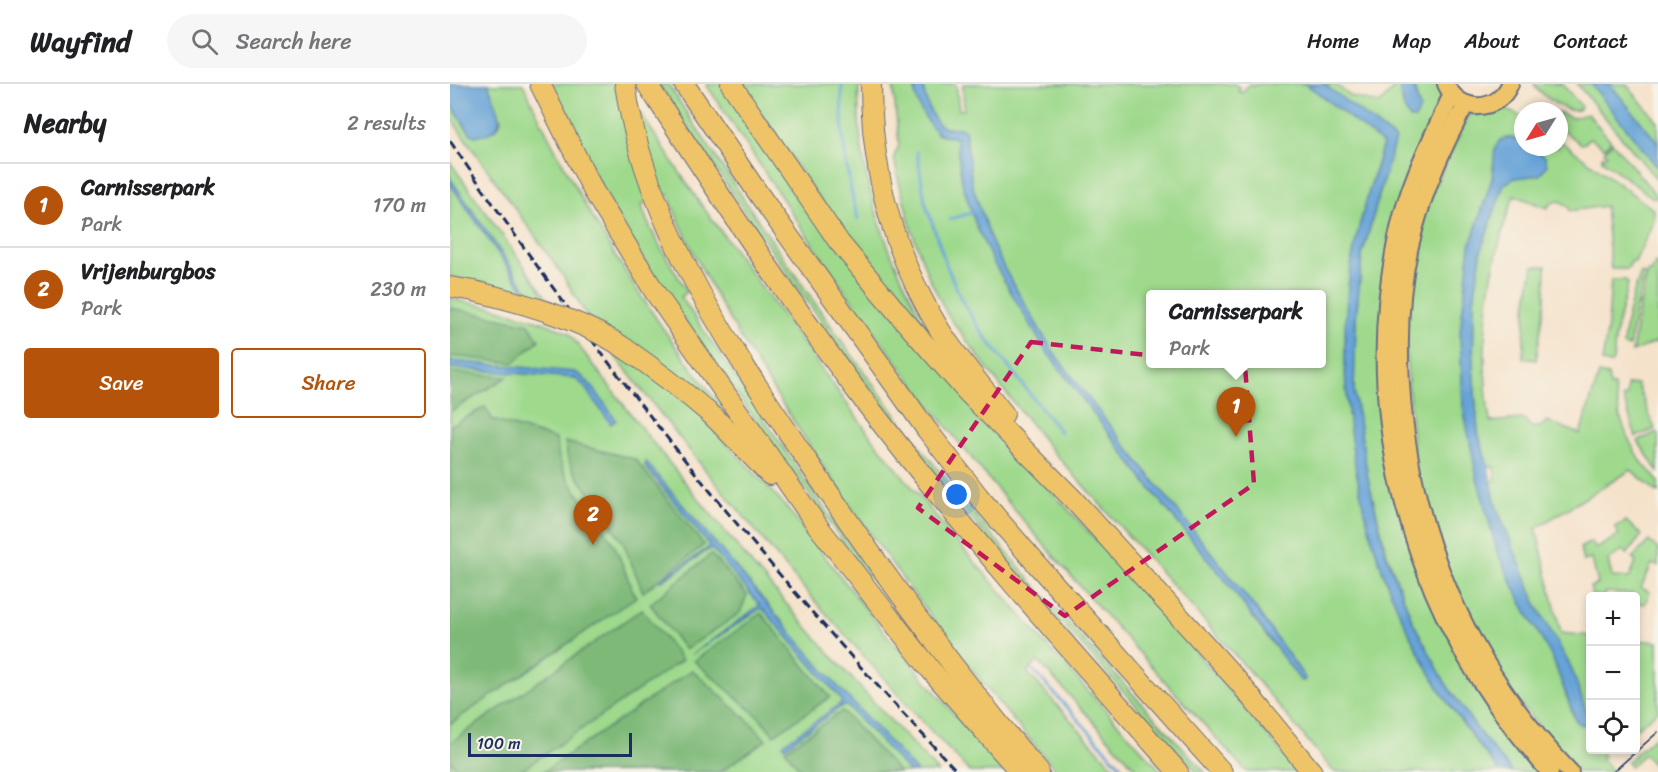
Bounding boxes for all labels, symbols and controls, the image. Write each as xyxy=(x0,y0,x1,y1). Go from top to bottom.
search box xyxy=(167,14,587,68)
text: Wayfind xyxy=(30,17,131,66)
text: Search here xyxy=(236,22,352,61)
text: Home xyxy=(1307,22,1359,60)
text: Map xyxy=(1392,22,1431,60)
text: About xyxy=(1464,22,1521,60)
text: Contact xyxy=(1554,22,1628,60)
icon: search xyxy=(188,25,221,58)
text: Nearby xyxy=(24,100,106,146)
north arrow xyxy=(1514,102,1568,156)
text: 2 results xyxy=(347,106,426,141)
text: Carnisserpark xyxy=(81,168,215,207)
text: 1 xyxy=(39,188,48,223)
text: 170 m xyxy=(373,188,426,223)
text: Park xyxy=(81,207,122,242)
text: Vrijenburgbos xyxy=(81,252,216,291)
text: 2 xyxy=(38,272,49,307)
text: 230 m xyxy=(370,272,426,307)
popup xyxy=(1146,290,1326,368)
text: Park xyxy=(81,291,122,326)
text: Carnisserpark xyxy=(1169,292,1303,331)
text: Park xyxy=(1169,331,1210,366)
button: Save xyxy=(24,348,219,418)
button: Share xyxy=(231,348,426,418)
pin: 1 xyxy=(1216,388,1256,437)
your location xyxy=(942,480,971,509)
pin: 2 xyxy=(574,496,612,545)
map controls xyxy=(1586,592,1640,754)
button: + xyxy=(1586,592,1640,646)
button: − xyxy=(1586,646,1640,700)
button: locate xyxy=(1586,700,1640,754)
text: 100 m xyxy=(477,729,521,758)
scale bar xyxy=(468,730,632,758)

